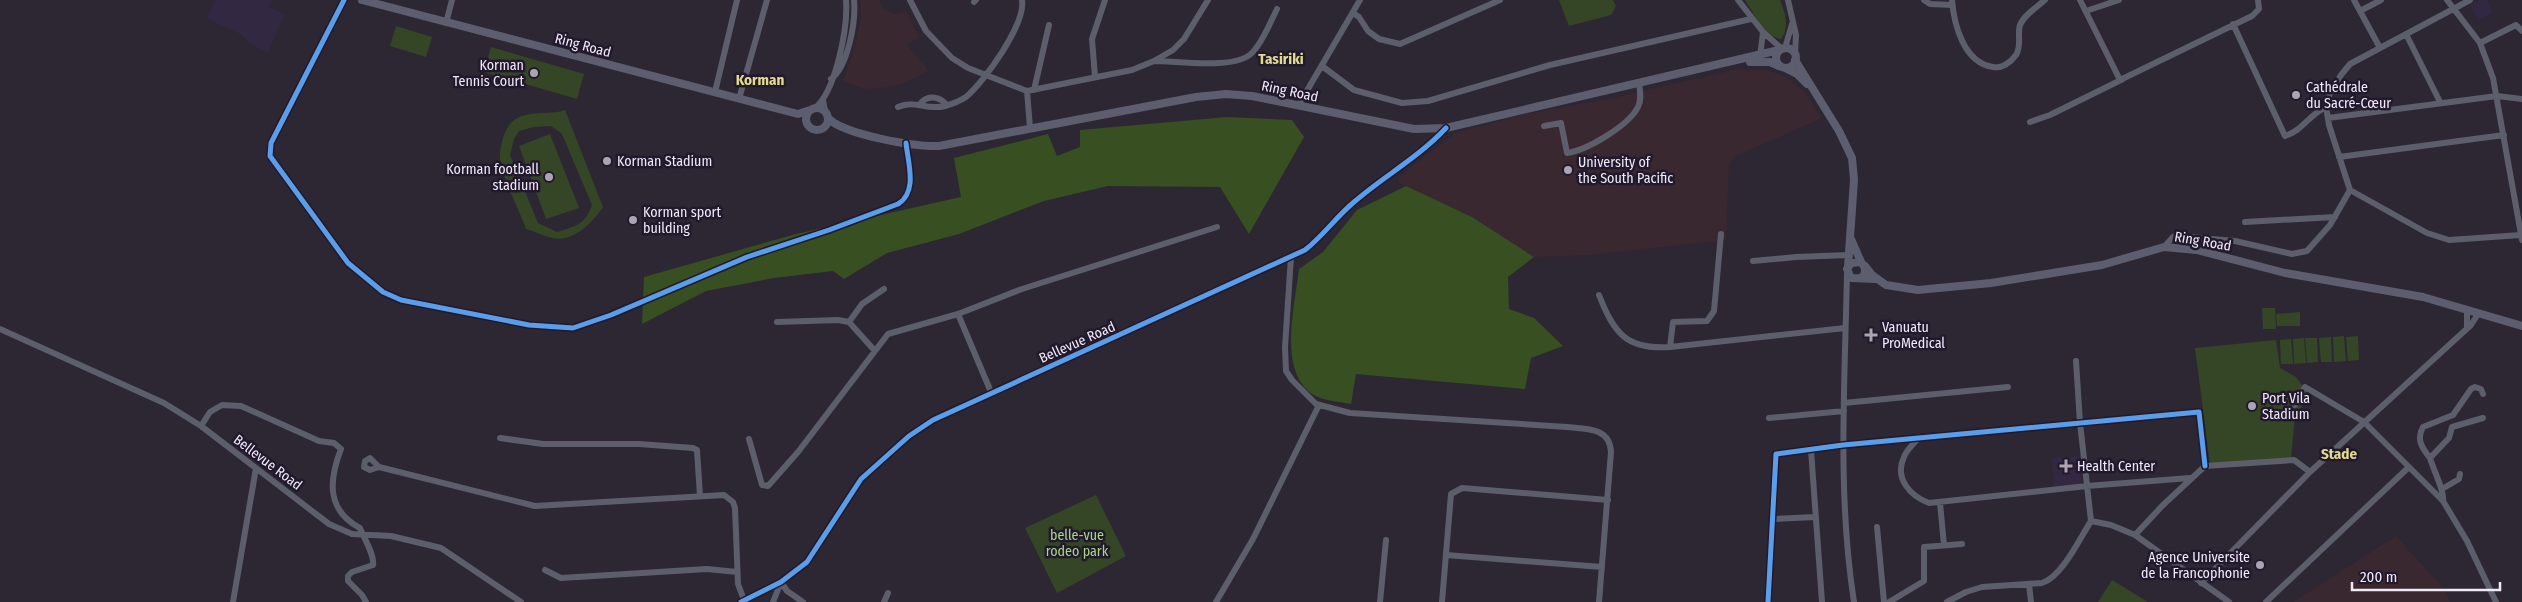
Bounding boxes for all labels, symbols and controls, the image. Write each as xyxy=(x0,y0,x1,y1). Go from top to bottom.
street label: Ring Road xyxy=(553,30,613,61)
district label: Tasiriki xyxy=(1258,50,1304,68)
place label: Korman Tennis Court xyxy=(453,57,524,90)
marker: Korman Tennis Court xyxy=(528,67,540,79)
district label: Korman xyxy=(736,71,784,89)
street label: Ring Road xyxy=(1260,77,1320,106)
place label: Cathédrale du Sacré-Cœur xyxy=(2306,79,2391,112)
marker: Cathédrale du Sacré-Cœur xyxy=(2290,89,2302,101)
place label: Korman Stadium xyxy=(617,153,712,170)
place label: University of the South Pacific xyxy=(1578,154,1673,187)
marker: Korman Stadium xyxy=(601,155,613,167)
place label: Korman football stadium xyxy=(446,161,539,194)
marker: University of the South Pacific xyxy=(1562,164,1574,176)
marker: Korman football stadium xyxy=(543,171,555,183)
place label: Korman sport building xyxy=(643,204,721,237)
marker: Korman sport building xyxy=(627,214,639,226)
street label: Ring Road xyxy=(2173,228,2233,255)
street label: Bellevue Road xyxy=(1036,318,1118,367)
place label: Vanuatu ProMedical xyxy=(1882,319,1945,352)
marker: Vanuatu ProMedical xyxy=(1864,328,1878,342)
place label: Port Vila Stadium xyxy=(2262,390,2310,423)
marker: Port Vila Stadium xyxy=(2246,400,2258,412)
street label: Bellevue Road xyxy=(230,431,305,494)
district label: Stade xyxy=(2321,445,2357,463)
place label: Health Center xyxy=(2077,458,2155,475)
marker: Health Center xyxy=(2059,459,2073,473)
park label: belle-vue rodeo park xyxy=(1046,527,1109,560)
place label: Agence Universite de la Francophonie xyxy=(2141,549,2250,582)
marker: Agence Universite de la Francophonie xyxy=(2254,559,2266,571)
scale bar xyxy=(2352,560,2500,592)
text: 200 m xyxy=(2360,568,2397,586)

